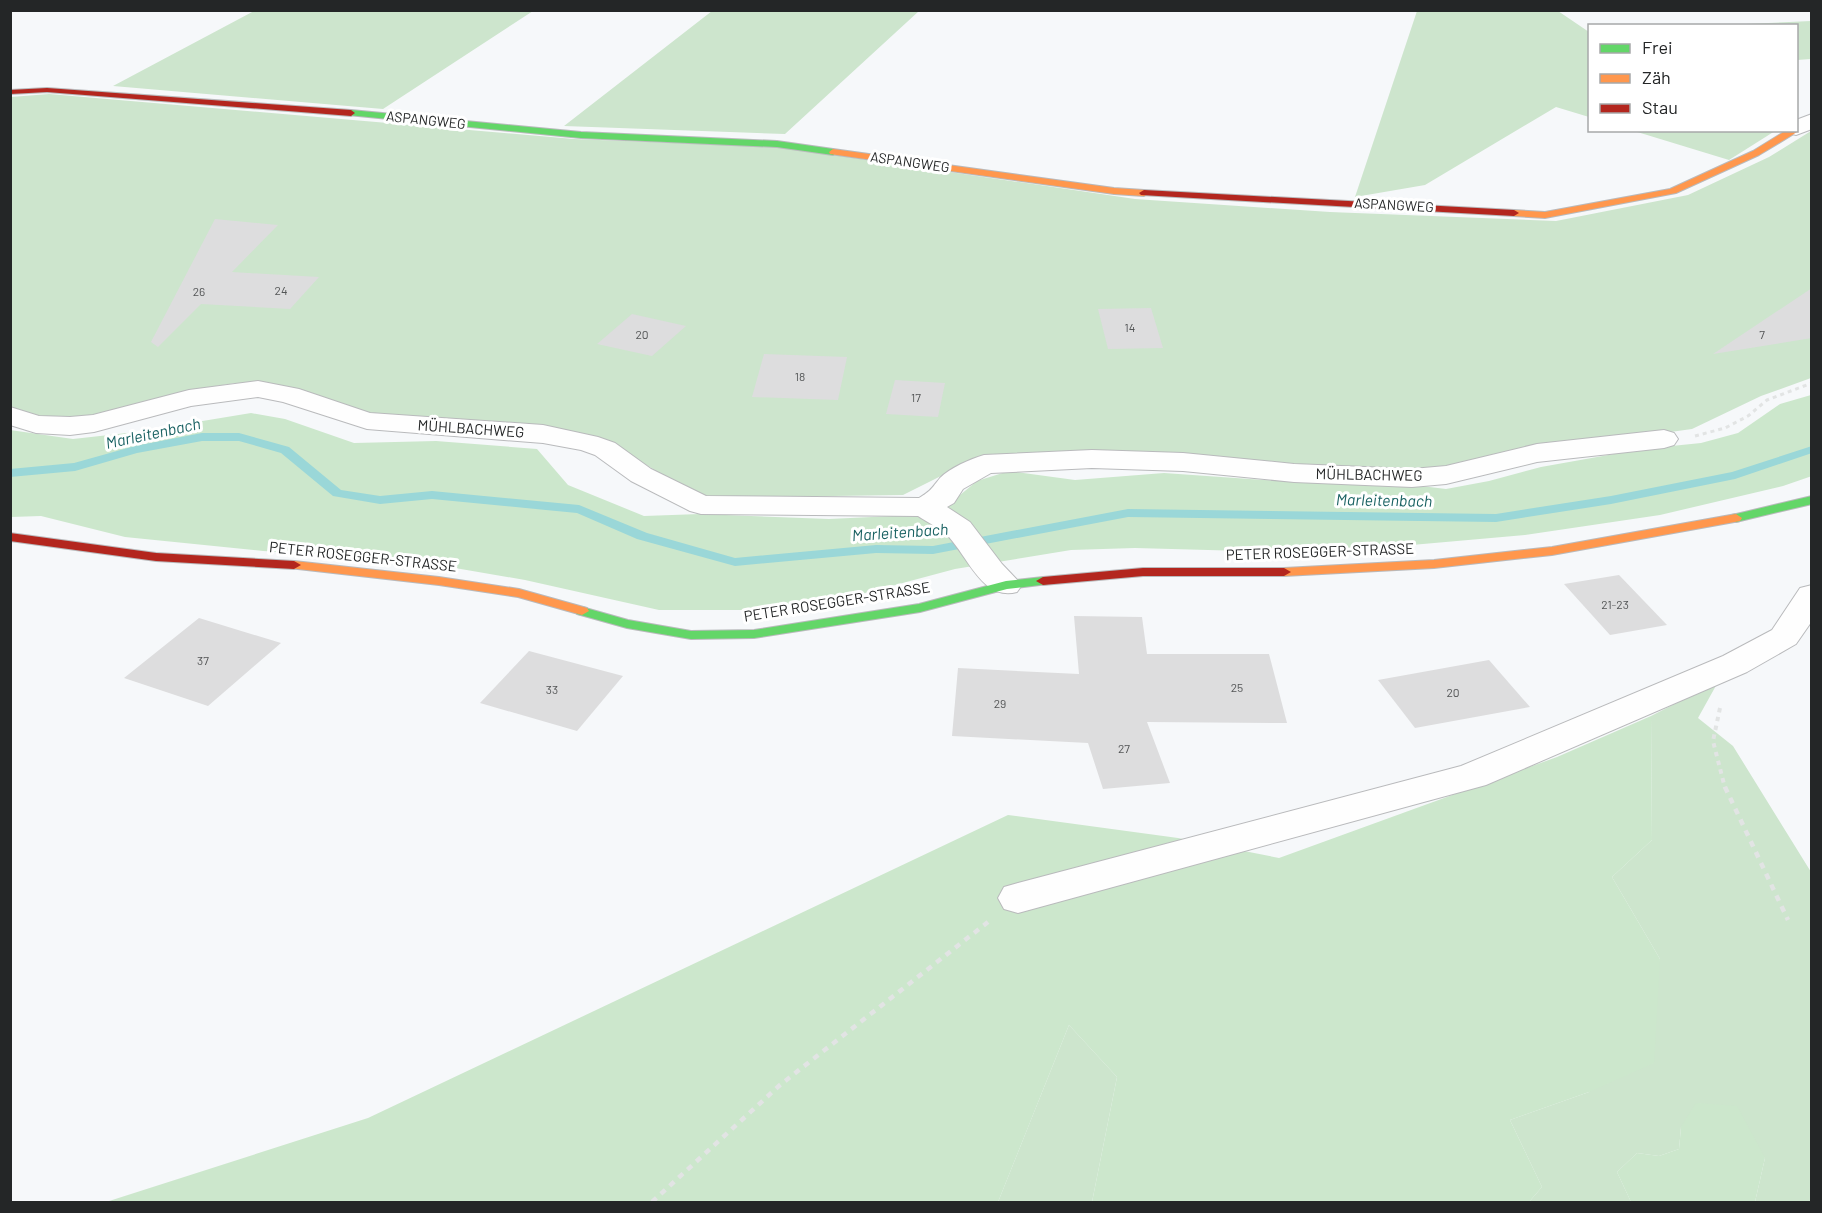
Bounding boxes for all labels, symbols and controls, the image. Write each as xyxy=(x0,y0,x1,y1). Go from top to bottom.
legend xyxy=(1588,24,1798,132)
text: Frei xyxy=(1642,36,1673,58)
text: Zäh xyxy=(1642,66,1671,88)
text: Stau xyxy=(1642,96,1678,118)
street label: ASPANGWEG xyxy=(386,107,467,132)
street label: ASPANGWEG xyxy=(869,148,951,175)
street label: ASPANGWEG xyxy=(1354,194,1434,215)
house number: 24 xyxy=(274,283,288,297)
house number: 26 xyxy=(193,284,205,298)
house number: 14 xyxy=(1125,320,1135,334)
house number: 20 xyxy=(635,327,649,341)
house number: 7 xyxy=(1759,327,1765,341)
house number: 18 xyxy=(795,369,805,383)
house number: 17 xyxy=(911,390,921,404)
water label: Marleitenbach xyxy=(104,413,202,452)
street label: MÜHLBACHWEG xyxy=(417,415,525,441)
street label: MÜHLBACHWEG xyxy=(1315,464,1423,484)
water label: Marleitenbach xyxy=(1336,489,1432,510)
water label: Marleitenbach xyxy=(851,519,949,544)
street label: PETER ROSEGGER-STRASSE xyxy=(268,537,458,575)
street label: PETER ROSEGGER-STRASSE xyxy=(1225,539,1414,563)
street label: PETER ROSEGGER-STRASSE xyxy=(742,577,931,625)
house number: 21-23 xyxy=(1601,597,1629,611)
house number: 37 xyxy=(197,653,209,667)
house number: 25 xyxy=(1231,680,1243,694)
house number: 33 xyxy=(546,682,558,696)
house number: 20 xyxy=(1446,685,1460,699)
house number: 29 xyxy=(994,696,1006,710)
house number: 27 xyxy=(1118,741,1130,755)

